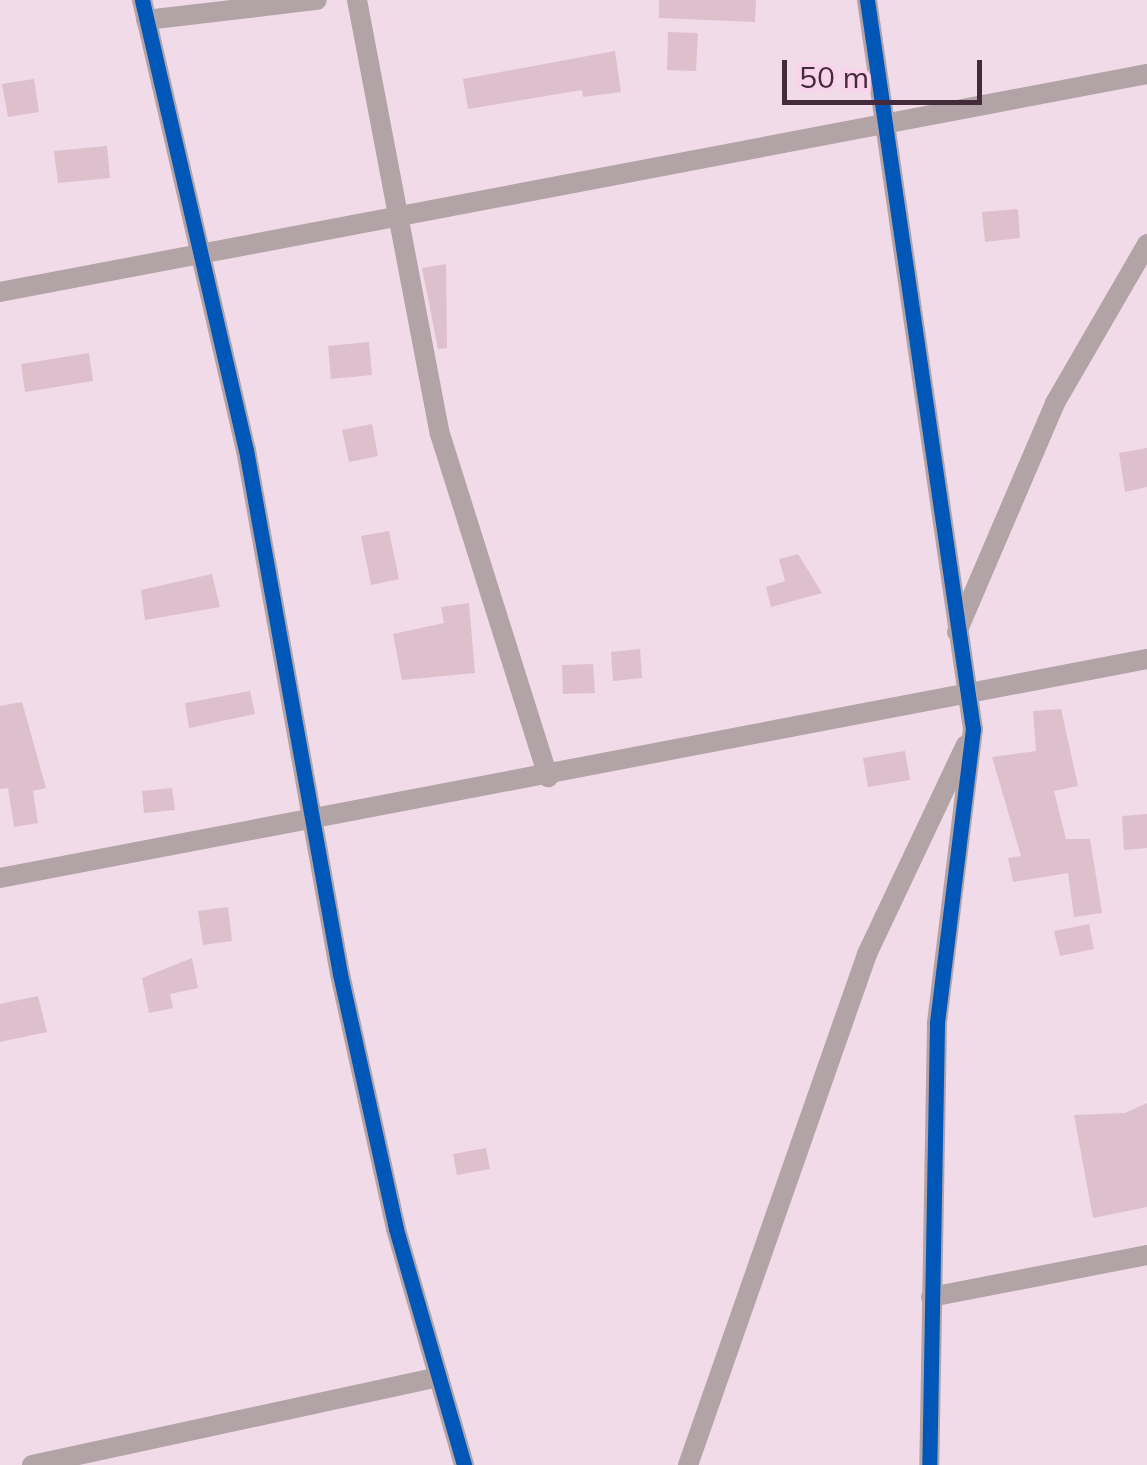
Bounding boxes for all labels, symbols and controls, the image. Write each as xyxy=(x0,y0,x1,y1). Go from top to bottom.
scale bar xyxy=(787,40,987,102)
text: 50 m xyxy=(799,58,869,96)

